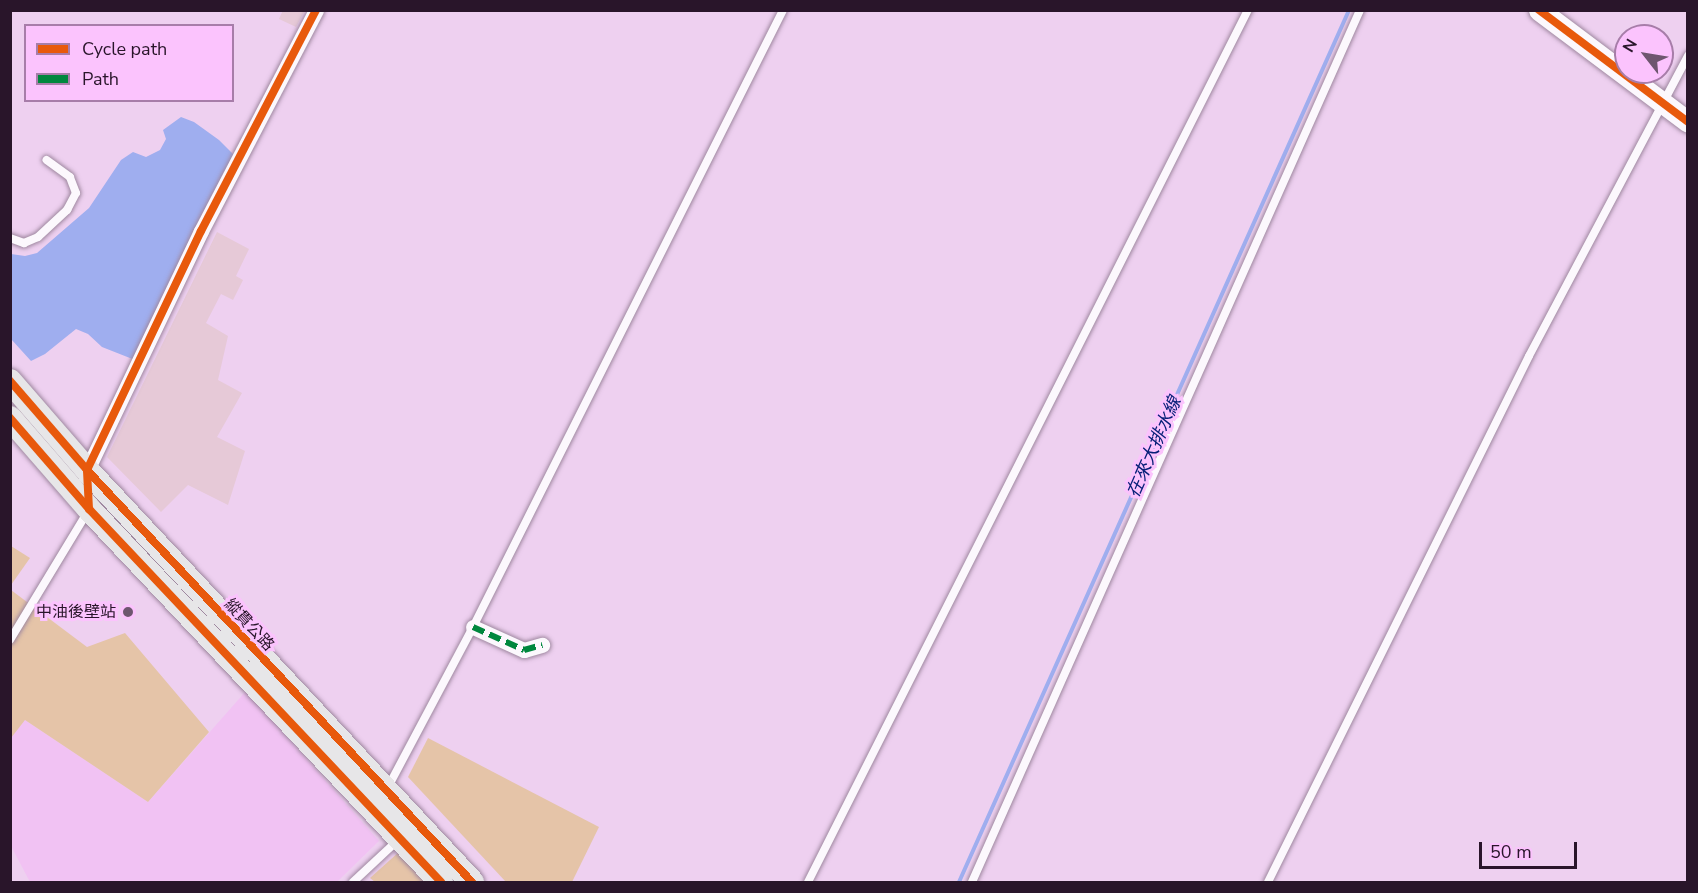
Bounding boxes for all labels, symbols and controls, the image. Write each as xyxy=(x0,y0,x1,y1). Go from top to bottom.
legend xyxy=(24,24,234,102)
north arrow xyxy=(1614,24,1674,84)
text: N xyxy=(1618,35,1643,57)
text: Cycle path xyxy=(82,37,167,61)
text: Path xyxy=(82,67,119,91)
water label: 在來大排水線 xyxy=(1122,393,1186,501)
street label: 縱貫公路 xyxy=(220,595,278,655)
place label: 中油後壁站 xyxy=(36,602,116,622)
marker: 中油後壁站 xyxy=(121,605,135,619)
scale bar xyxy=(1482,830,1580,868)
text: 50 m xyxy=(1490,840,1532,864)

